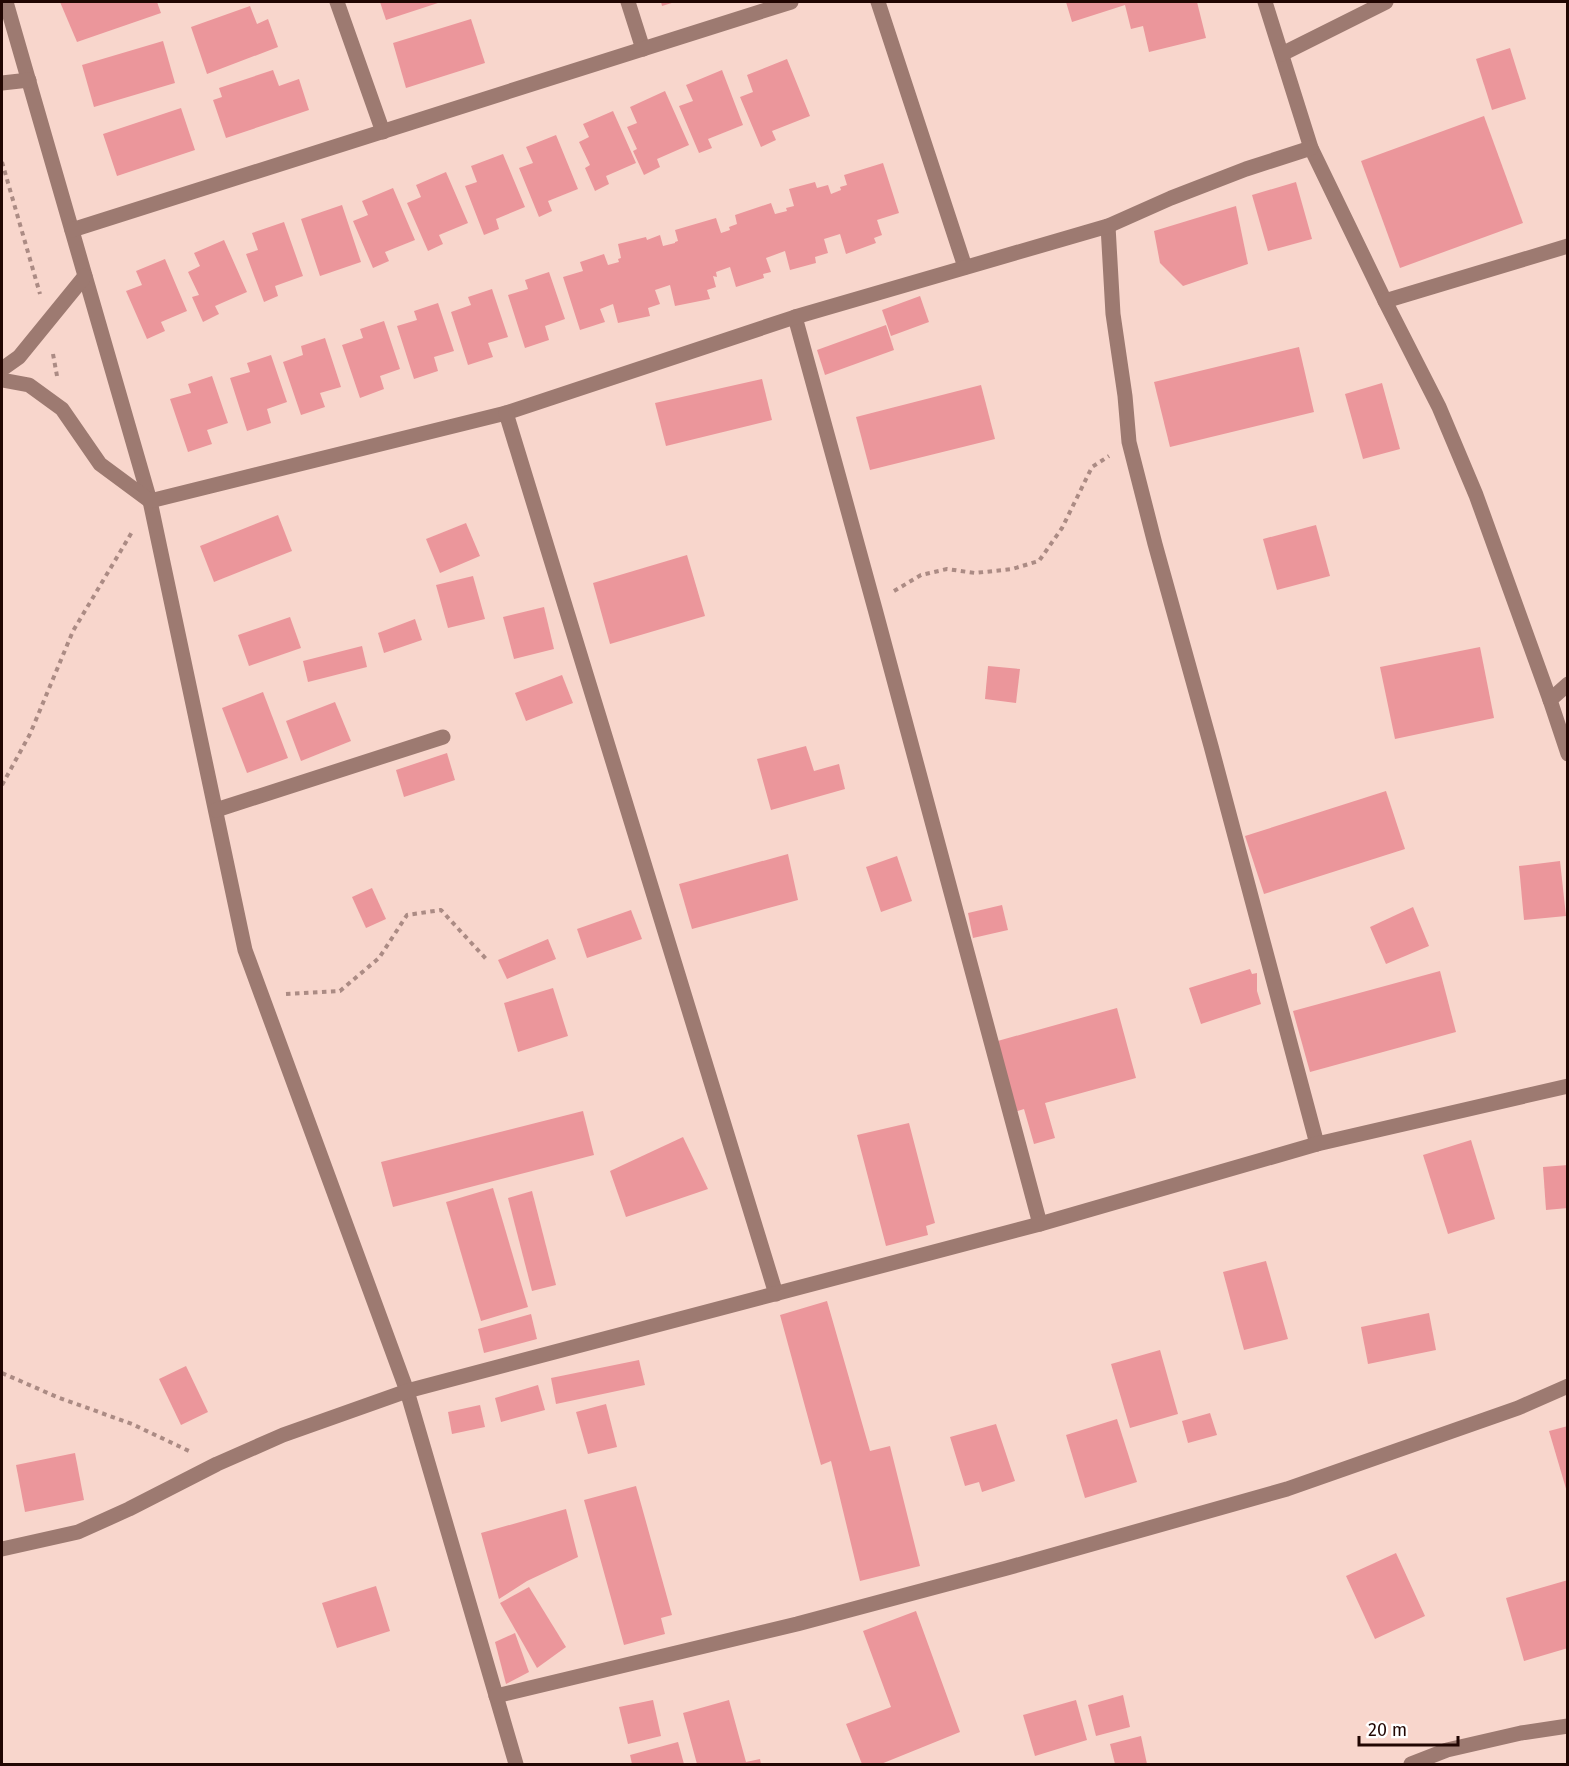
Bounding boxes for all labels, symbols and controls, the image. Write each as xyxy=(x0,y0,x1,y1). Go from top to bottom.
scale bar xyxy=(1359,1709,1458,1747)
text: 20 m xyxy=(1368,1719,1407,1741)

